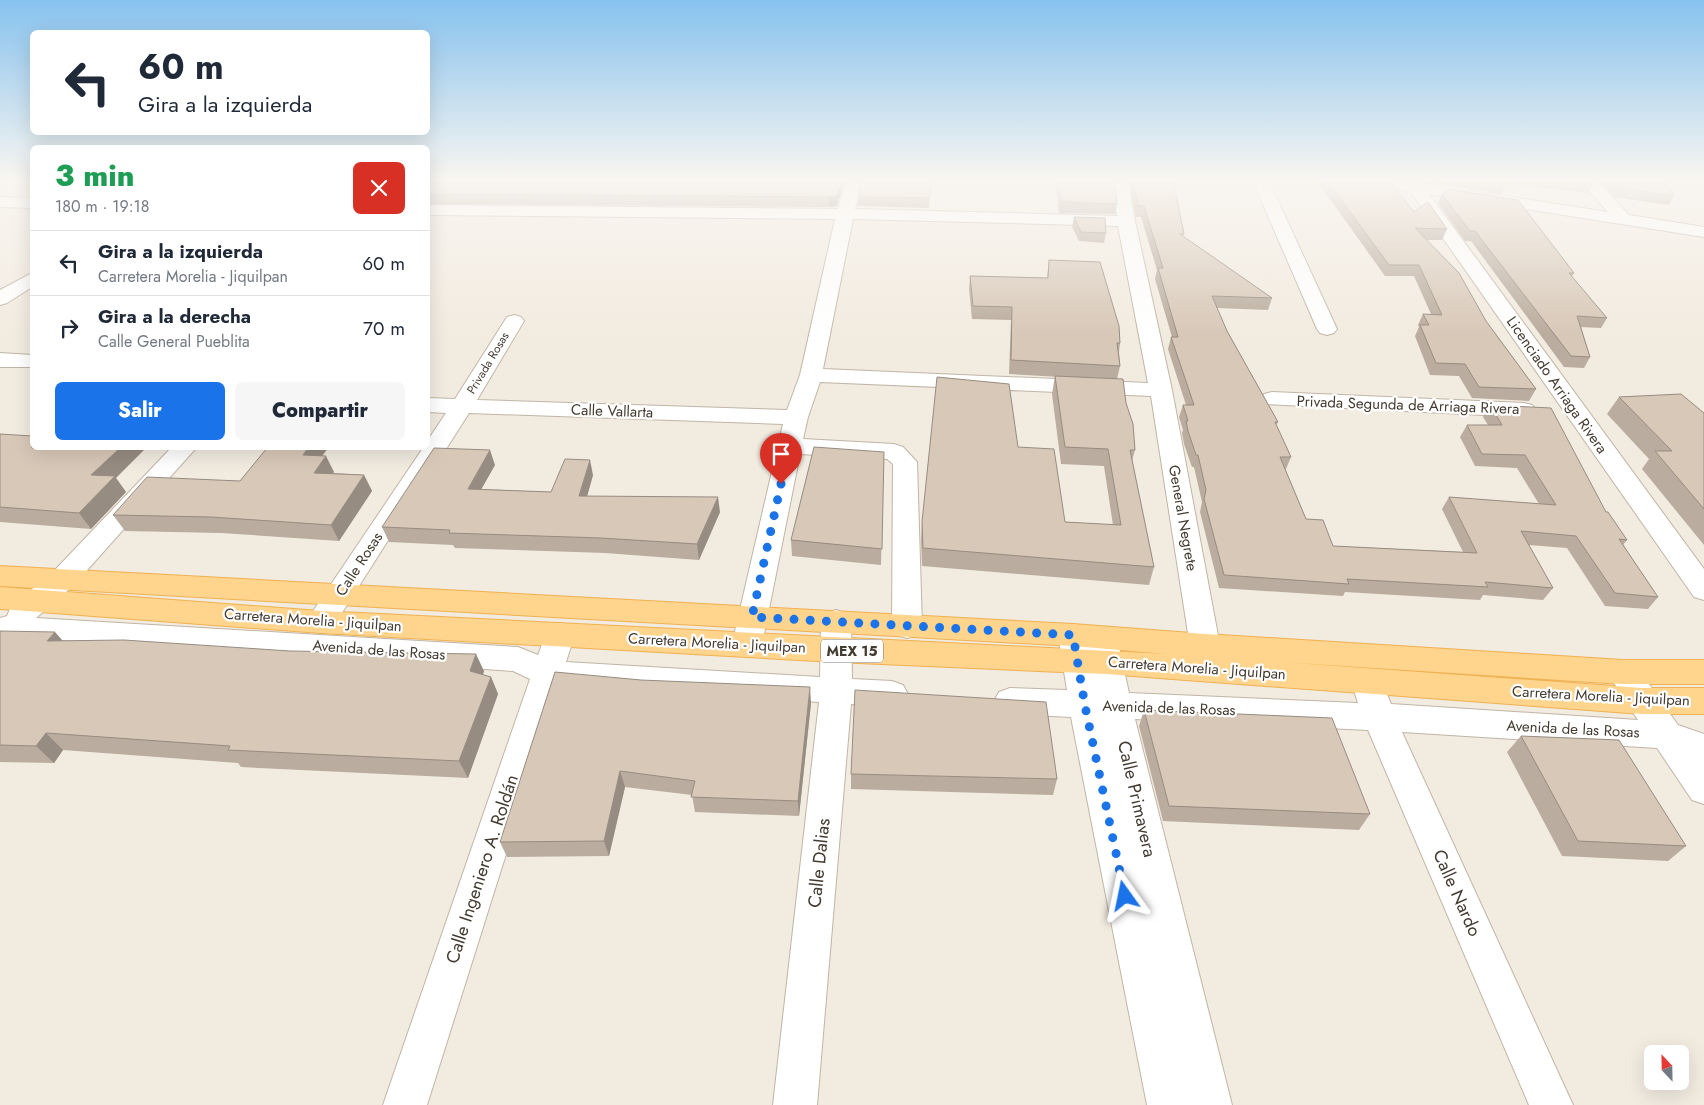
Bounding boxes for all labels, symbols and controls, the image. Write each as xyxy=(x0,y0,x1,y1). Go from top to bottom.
text: 60 m xyxy=(138,42,224,92)
icon: left xyxy=(55,50,120,115)
text: Gira a la izquierda xyxy=(138,88,312,120)
text: 3 min xyxy=(55,154,134,197)
button: close xyxy=(353,162,405,214)
text: 180 m · 19:18 xyxy=(55,195,149,218)
text: Gira a la izquierda xyxy=(98,238,263,265)
icon: left xyxy=(55,249,83,277)
text: 60 m xyxy=(362,250,405,277)
text: Carretera Morelia - Jiquilpan xyxy=(98,265,288,288)
text: Gira a la derecha xyxy=(98,303,251,330)
street label: Licenciado Arriaga Rivera xyxy=(1501,312,1613,458)
icon: right xyxy=(55,314,83,342)
text: 70 m xyxy=(363,315,405,342)
street label: Privada Rosas xyxy=(462,328,514,397)
text: Calle General Pueblita xyxy=(98,330,250,353)
button: Salir xyxy=(55,382,225,440)
button: Compartir xyxy=(235,382,405,440)
street label: Privada Segunda de Arriaga Rivera xyxy=(1296,390,1520,420)
street label: Calle Vallarta xyxy=(570,399,654,423)
pin xyxy=(760,433,802,484)
icon: arrive xyxy=(767,440,795,468)
street label: General Negrete xyxy=(1163,463,1203,573)
street label: Calle Rosas xyxy=(330,528,388,600)
street label: Carretera Morelia - Jiquilpan xyxy=(223,603,403,637)
street label: Carretera Morelia - Jiquilpan xyxy=(627,627,807,659)
street label: Avenida de las Rosas xyxy=(312,634,446,666)
road number: MEX 15 xyxy=(821,640,883,662)
street label: Carretera Morelia - Jiquilpan xyxy=(1107,651,1287,685)
street label: Carretera Morelia - Jiquilpan xyxy=(1511,680,1691,712)
street label: Avenida de las Rosas xyxy=(1102,695,1236,721)
street label: Avenida de las Rosas xyxy=(1506,715,1640,743)
street label: Calle Primavera xyxy=(1111,738,1163,860)
street label: Calle Ingeniero A. Roldán xyxy=(439,771,525,967)
street label: Calle Dalias xyxy=(801,817,837,909)
street label: Calle Nardo xyxy=(1426,845,1488,941)
position arrow xyxy=(1098,869,1150,921)
north arrow xyxy=(1644,1045,1689,1090)
map controls xyxy=(1644,1045,1689,1090)

